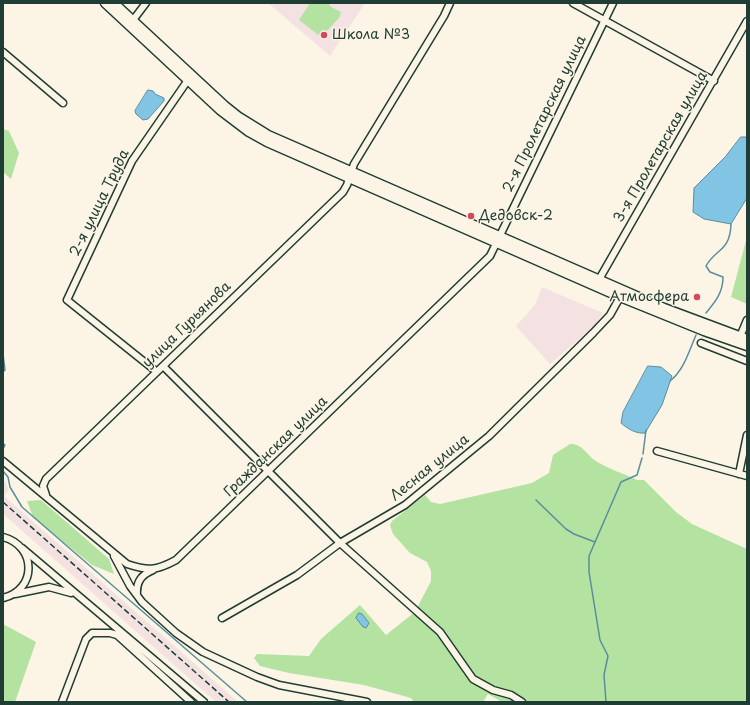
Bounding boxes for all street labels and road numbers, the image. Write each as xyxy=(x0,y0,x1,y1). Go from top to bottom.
street label: 2-я Пролетарская улица xyxy=(500,33,590,195)
street label: 3-я Пролетарская улица xyxy=(611,68,711,226)
street label: 2-я улица Труда xyxy=(67,147,133,259)
street label: улица Гурьянова xyxy=(139,278,235,372)
street label: Гражданская улица xyxy=(221,393,331,501)
street label: Лесная улица xyxy=(387,431,473,505)

